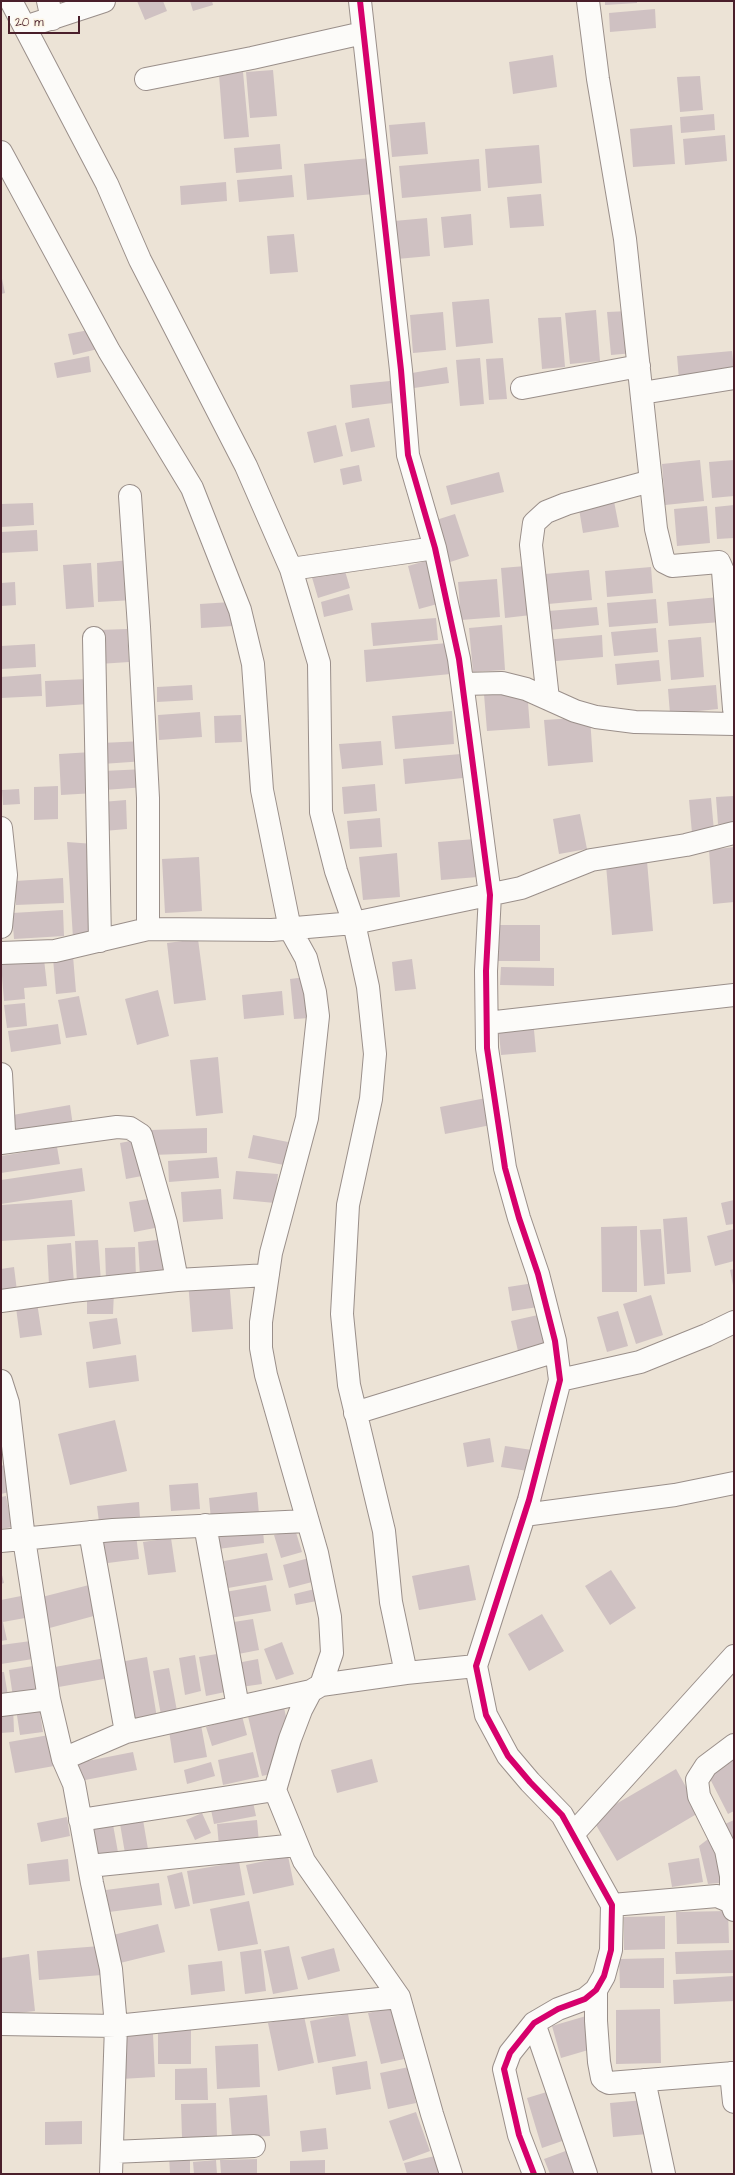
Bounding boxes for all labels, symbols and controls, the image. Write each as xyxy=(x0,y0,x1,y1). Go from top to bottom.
scale bar xyxy=(10,8,82,34)
text: 20 m xyxy=(15,14,44,31)

